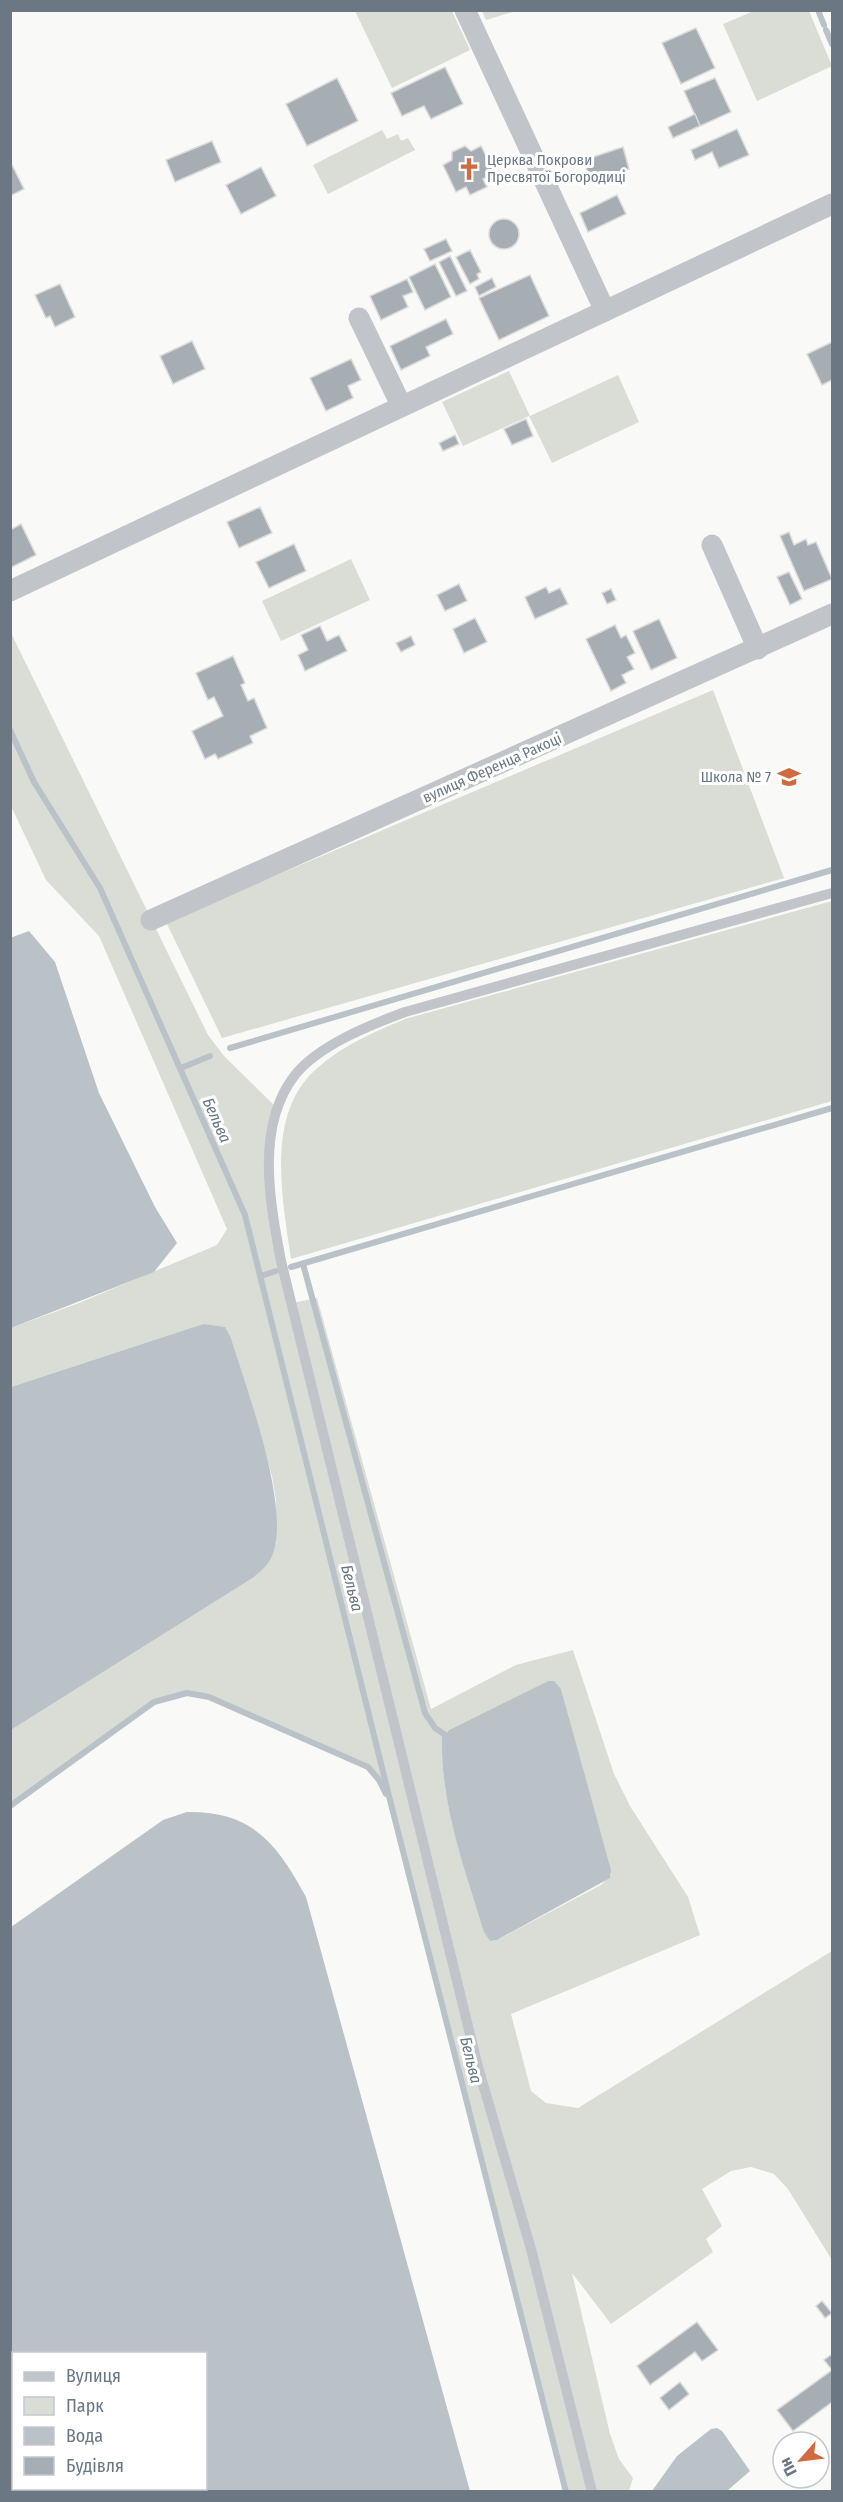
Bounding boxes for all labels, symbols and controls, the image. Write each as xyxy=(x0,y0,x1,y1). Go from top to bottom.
place label: Церква Покрови Пресвятої Богородиці xyxy=(487,151,626,186)
church icon: Церква Покрови Пресвятої Богородиці xyxy=(456,156,482,182)
street label: вулиця Ференца Ракоці xyxy=(420,729,564,807)
school or university icon: Школа № 7 xyxy=(776,764,802,790)
place label: Школа № 7 xyxy=(701,768,771,786)
water label: Бельва xyxy=(199,1095,235,1145)
water label: Бельва xyxy=(337,1563,367,1613)
water label: Бельва xyxy=(456,2035,486,2085)
legend xyxy=(12,2352,207,2490)
text: Вулиця xyxy=(66,2365,121,2387)
text: Парк xyxy=(66,2395,104,2417)
text: Вода xyxy=(66,2425,103,2447)
north arrow xyxy=(771,2430,831,2490)
text: Пн xyxy=(776,2454,801,2479)
text: Будівля xyxy=(66,2455,124,2477)

